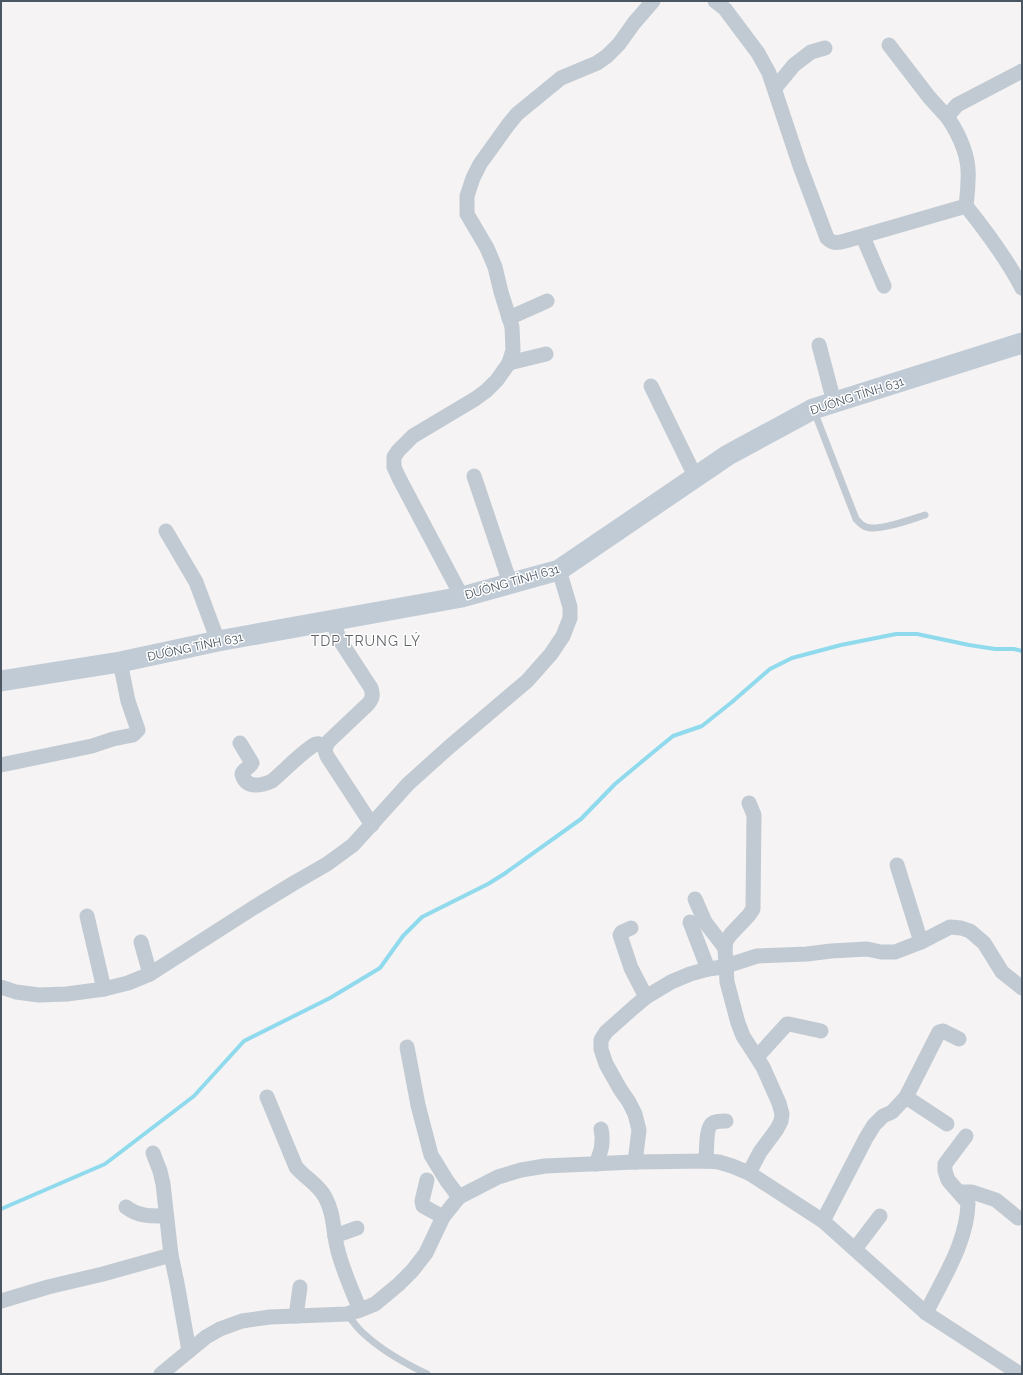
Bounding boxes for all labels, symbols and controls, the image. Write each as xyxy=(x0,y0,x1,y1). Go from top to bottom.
street label: ĐƯỜNG TỈNH 631 xyxy=(808,374,906,418)
street label: ĐƯỜNG TỈNH 631 xyxy=(463,562,561,602)
street label: ĐƯỜNG TỈNH 631 xyxy=(146,630,244,664)
district label: TDP TRUNG LÝ xyxy=(311,632,421,649)

